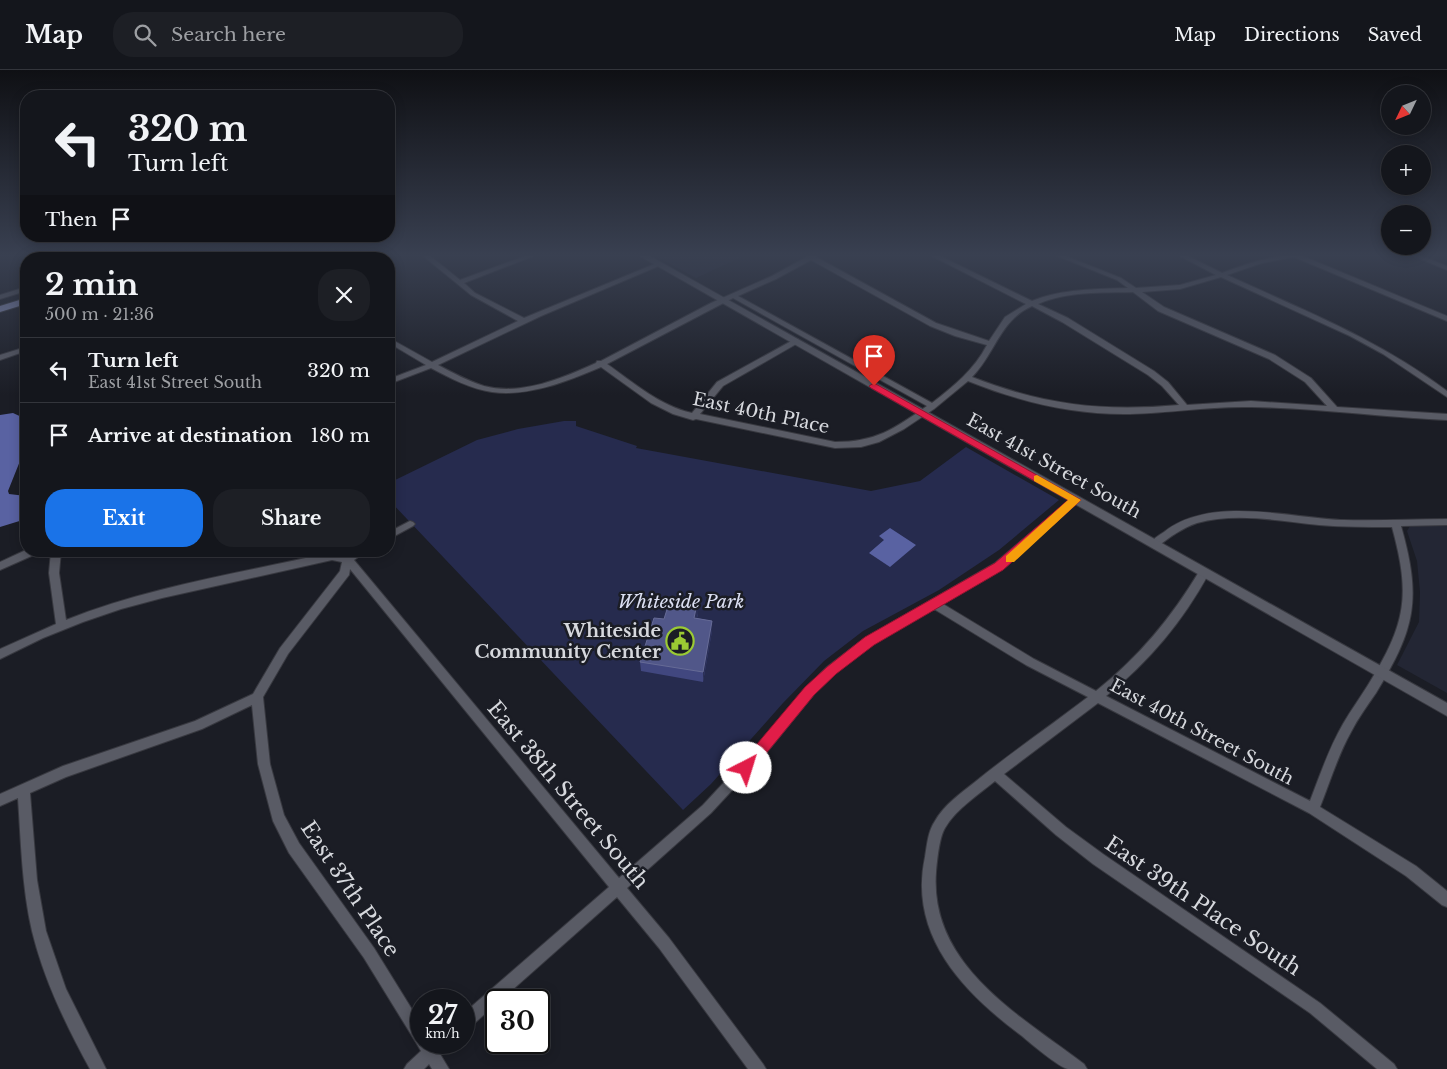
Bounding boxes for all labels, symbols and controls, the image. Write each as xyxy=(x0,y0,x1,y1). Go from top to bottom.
search box xyxy=(113,12,463,57)
text: Map xyxy=(25,20,83,49)
icon: search xyxy=(131,21,159,49)
text: Search here xyxy=(171,23,286,46)
text: Map xyxy=(1174,24,1216,46)
text: Directions xyxy=(1244,24,1340,46)
text: Saved xyxy=(1368,24,1422,46)
north arrow xyxy=(1381,85,1431,135)
map controls xyxy=(1381,85,1431,255)
text: 320 m xyxy=(128,107,248,150)
icon: left xyxy=(45,110,110,175)
button: + xyxy=(1381,145,1431,195)
text: Turn left xyxy=(128,150,228,177)
icon: arrive xyxy=(107,205,135,233)
button: − xyxy=(1381,205,1431,255)
text: Then xyxy=(45,208,97,231)
text: 2 min xyxy=(45,266,138,303)
button: close xyxy=(318,269,370,321)
text: 500 m · 21:36 xyxy=(45,304,154,324)
pin xyxy=(853,335,895,386)
icon: arrive xyxy=(860,342,888,370)
text: Turn left xyxy=(88,349,179,372)
icon: left xyxy=(45,356,73,384)
text: 320 m xyxy=(307,359,370,382)
text: East 41st Street South xyxy=(88,372,262,392)
street label: East 40th Place xyxy=(691,388,831,438)
street label: East 41st Street South xyxy=(963,409,1145,523)
icon: arrive xyxy=(45,421,73,449)
text: Arrive at destination xyxy=(88,424,292,447)
text: 180 m xyxy=(311,424,370,447)
button: Exit xyxy=(45,489,203,547)
button: Share xyxy=(213,489,370,547)
park label: Whiteside Park xyxy=(618,591,744,613)
place label: Whiteside Community Center xyxy=(475,620,661,663)
public building icon: Whiteside Community Center xyxy=(665,626,695,656)
street label: East 40th Street South xyxy=(1106,674,1298,790)
street label: East 38th Street South xyxy=(482,696,654,894)
position arrow xyxy=(719,741,771,793)
street label: East 37th Place xyxy=(295,816,405,962)
street label: East 39th Place South xyxy=(1100,831,1306,981)
speed limit sign: 30 xyxy=(485,989,550,1054)
text: 27 xyxy=(428,1000,457,1031)
text: km/h xyxy=(425,1026,460,1041)

